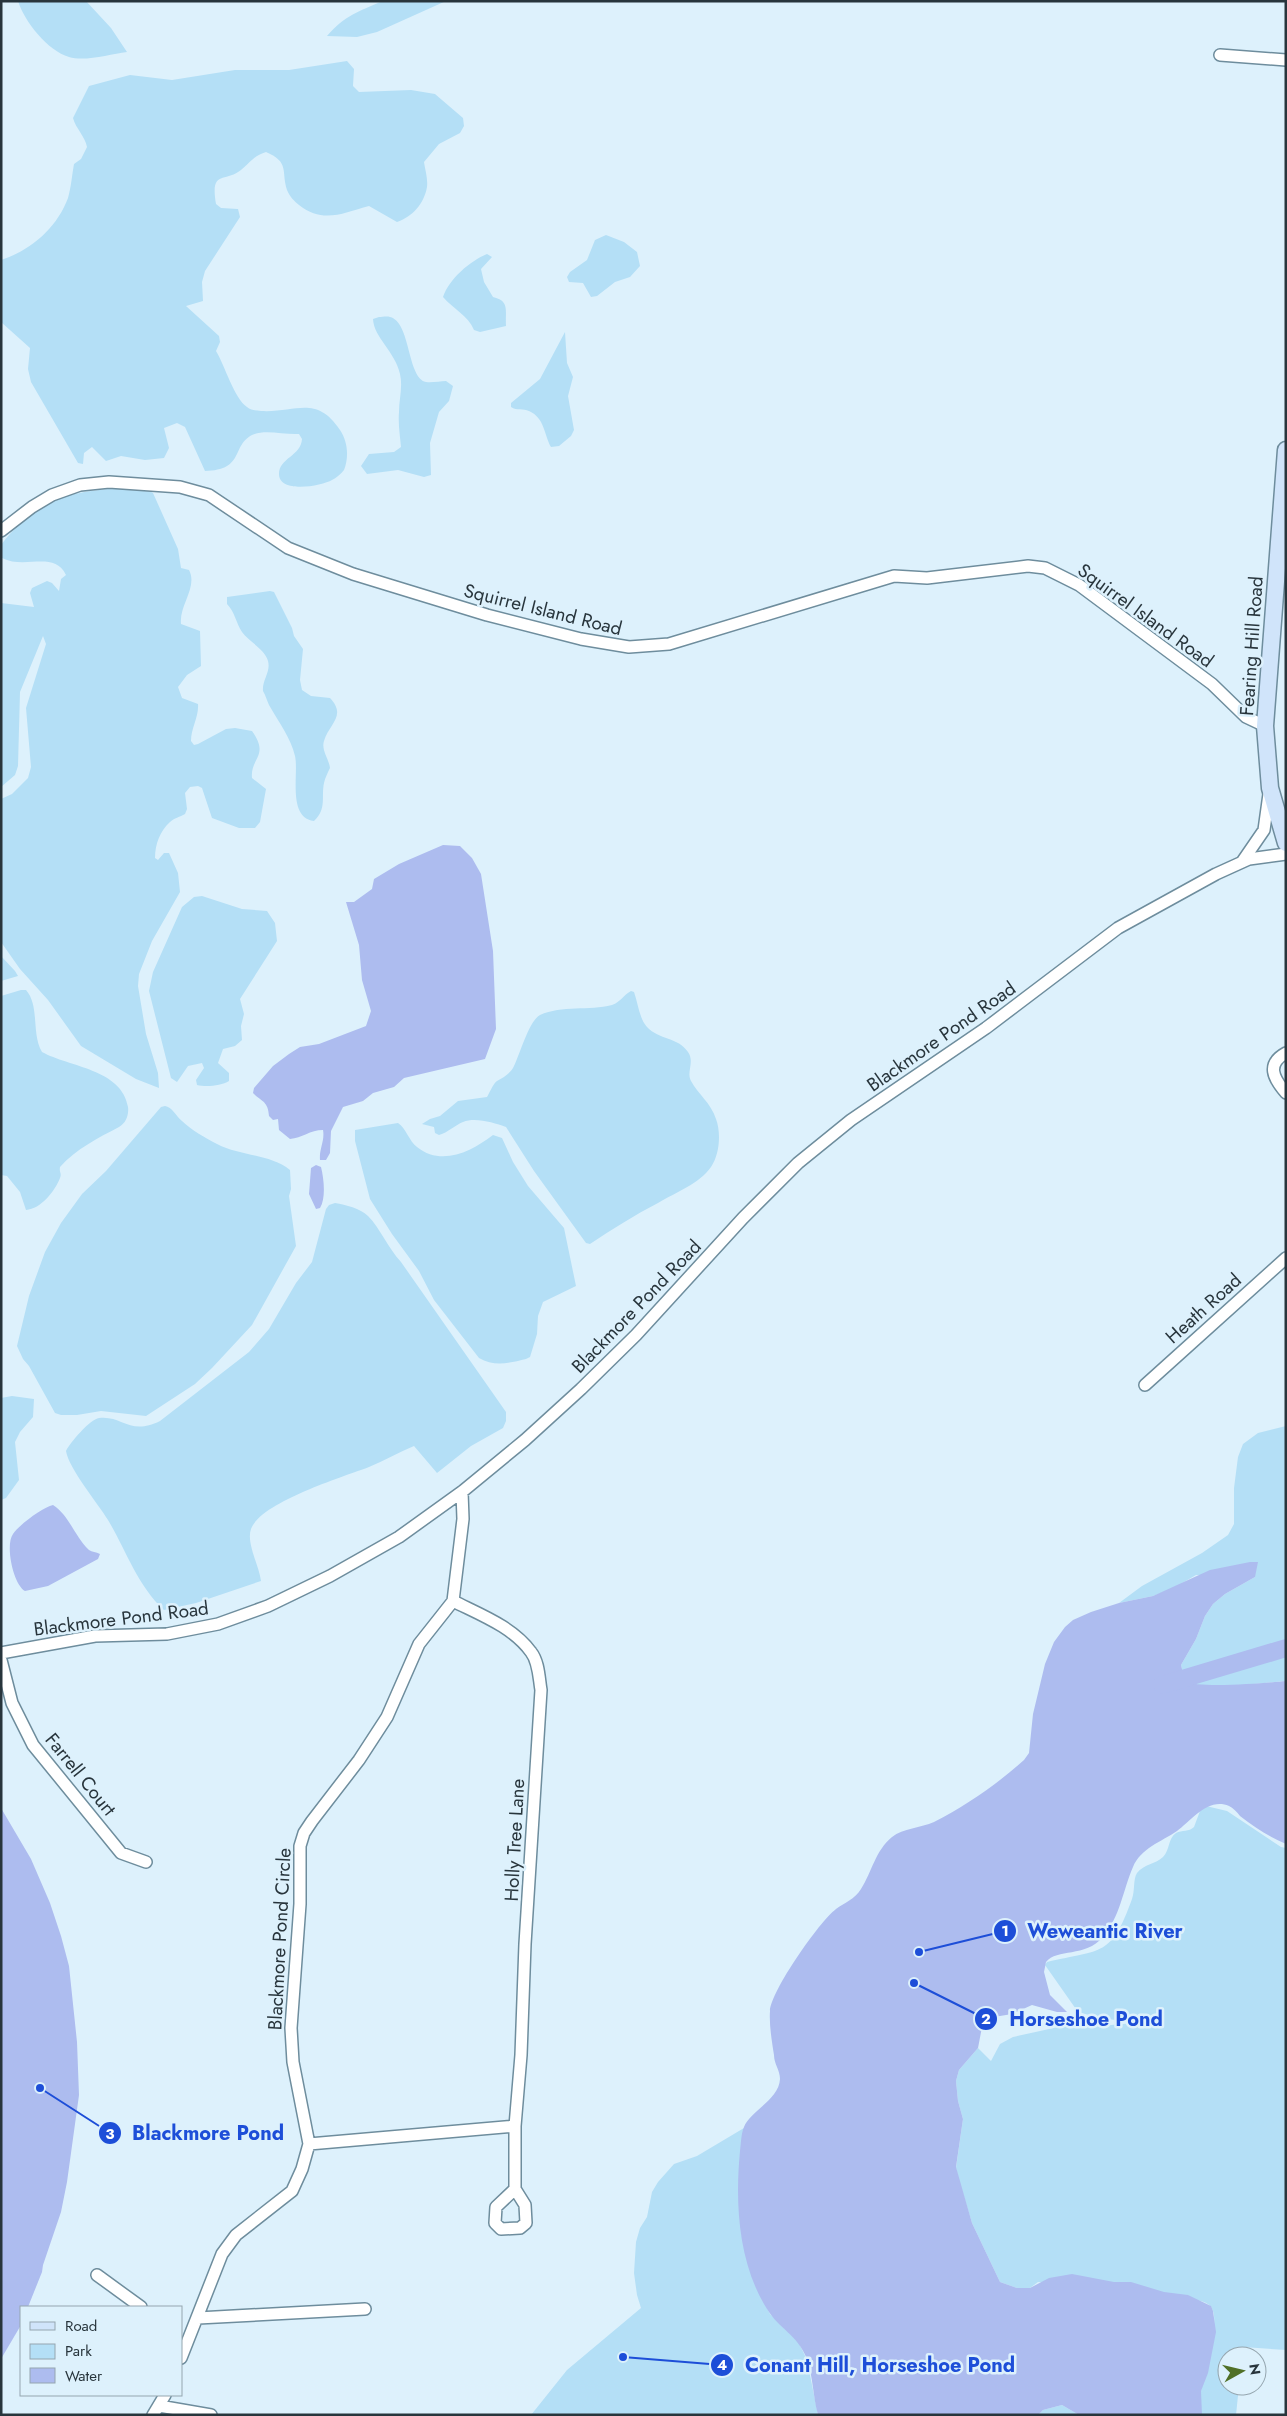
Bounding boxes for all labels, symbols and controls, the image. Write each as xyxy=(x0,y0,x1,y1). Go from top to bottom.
street label: Squirrel Island Road xyxy=(1072,557,1219,674)
street label: Fearing Hill Road xyxy=(1233,575,1270,717)
street label: Squirrel Island Road xyxy=(461,577,625,642)
street label: Blackmore Pond Road xyxy=(861,975,1021,1098)
street label: Blackmore Pond Road xyxy=(565,1234,707,1379)
street label: Heath Road xyxy=(1159,1267,1247,1350)
street label: Blackmore Pond Road xyxy=(32,1594,210,1643)
street label: Farrell Court xyxy=(39,1727,123,1822)
street label: Holly Tree Lane xyxy=(498,1778,531,1902)
street label: Blackmore Pond Circle xyxy=(261,1847,298,2031)
callout: Weweantic River xyxy=(992,1914,1193,1949)
text: Weweantic River xyxy=(1027,1917,1184,1946)
text: 1 xyxy=(1001,1920,1009,1942)
callout: Horseshoe Pond xyxy=(974,2001,1172,2036)
text: Horseshoe Pond xyxy=(1009,2005,1163,2034)
text: 2 xyxy=(981,2008,991,2030)
callout: Blackmore Pond xyxy=(97,2116,294,2151)
text: Blackmore Pond xyxy=(132,2119,284,2148)
text: 3 xyxy=(105,2123,115,2145)
legend xyxy=(20,2306,182,2396)
text: Road xyxy=(65,2315,97,2337)
text: Park xyxy=(65,2340,92,2362)
north arrow xyxy=(1217,2346,1267,2396)
callout: Conant Hill, Horseshoe Pond xyxy=(710,2347,1025,2382)
text: Conant Hill, Horseshoe Pond xyxy=(745,2351,1015,2380)
text: 4 xyxy=(717,2354,727,2376)
text: N xyxy=(1244,2362,1266,2376)
text: Water xyxy=(65,2365,103,2387)

